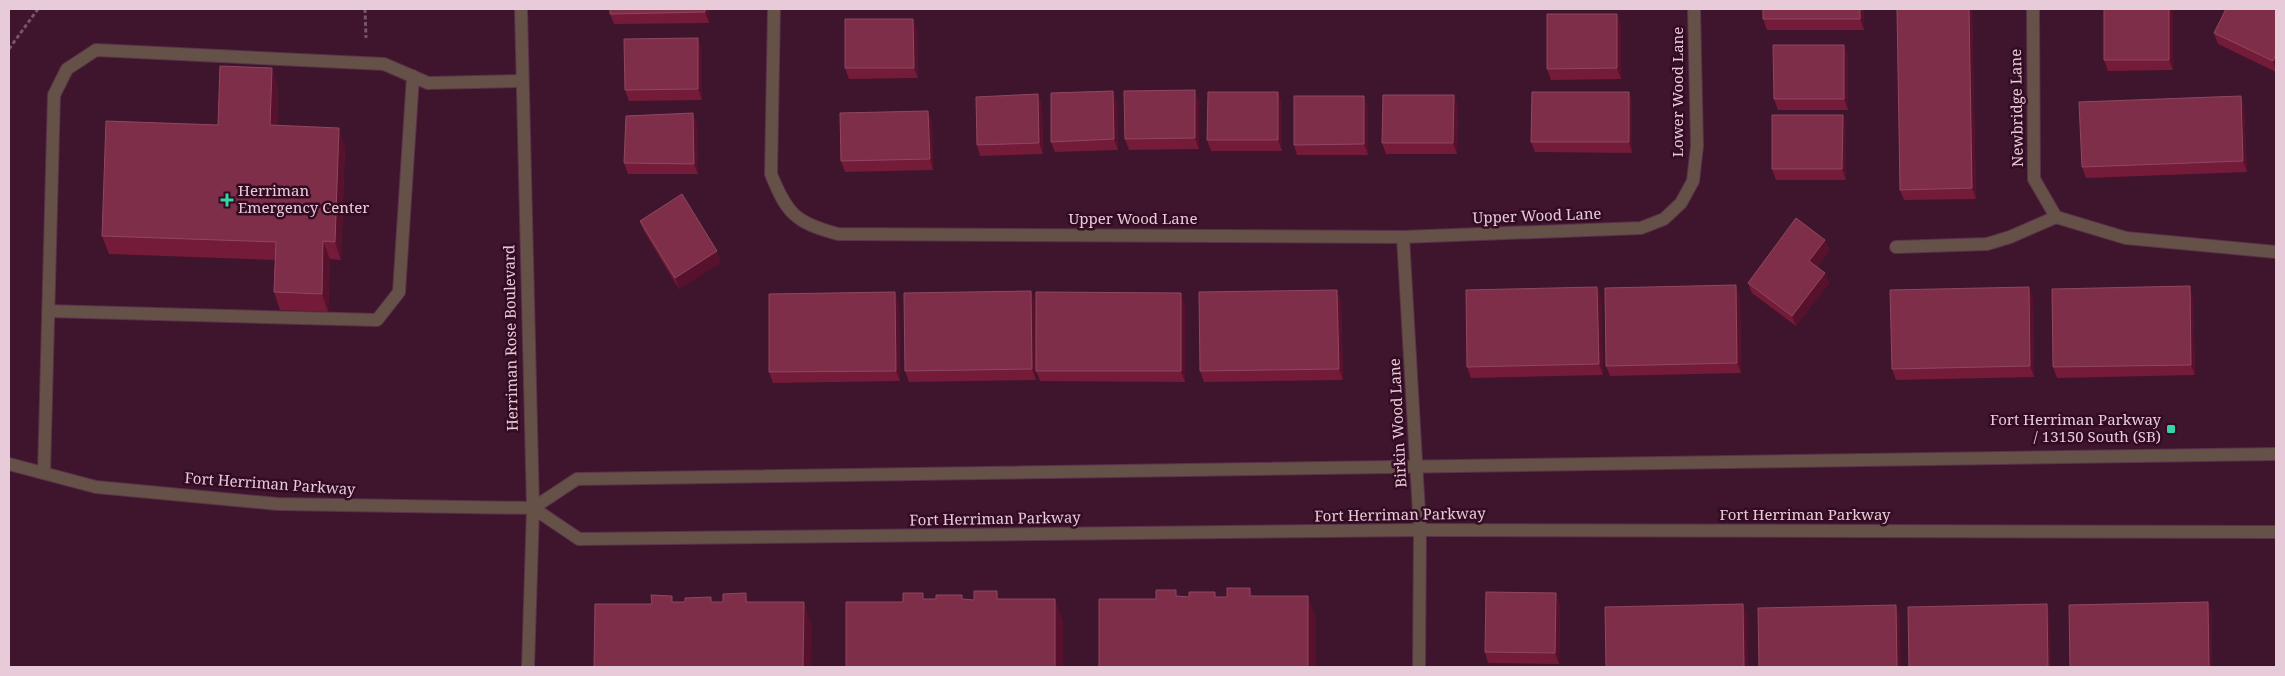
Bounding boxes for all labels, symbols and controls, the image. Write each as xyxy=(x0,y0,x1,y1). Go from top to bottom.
street label: Lower Wood Lane xyxy=(1667,27,1687,157)
street label: Newbridge Lane xyxy=(2005,49,2027,167)
place label: Herriman Emergency Center xyxy=(238,180,369,217)
marker: Herriman Emergency Center xyxy=(220,193,234,207)
street label: Upper Wood Lane xyxy=(1472,203,1602,227)
street label: Upper Wood Lane xyxy=(1069,208,1197,228)
street label: Herriman Rose Boulevard xyxy=(498,245,522,431)
street label: Birkin Wood Lane xyxy=(1384,358,1410,488)
place label: Fort Herriman Parkway / 13150 South (SB) xyxy=(1990,409,2162,446)
marker: Fort Herriman Parkway / 13150 South (SB) xyxy=(2165,423,2177,435)
street label: Fort Herriman Parkway xyxy=(184,467,357,499)
street label: Fort Herriman Parkway xyxy=(1314,502,1486,525)
street label: Fort Herriman Parkway xyxy=(1719,504,1891,524)
street label: Fort Herriman Parkway xyxy=(909,506,1081,529)

